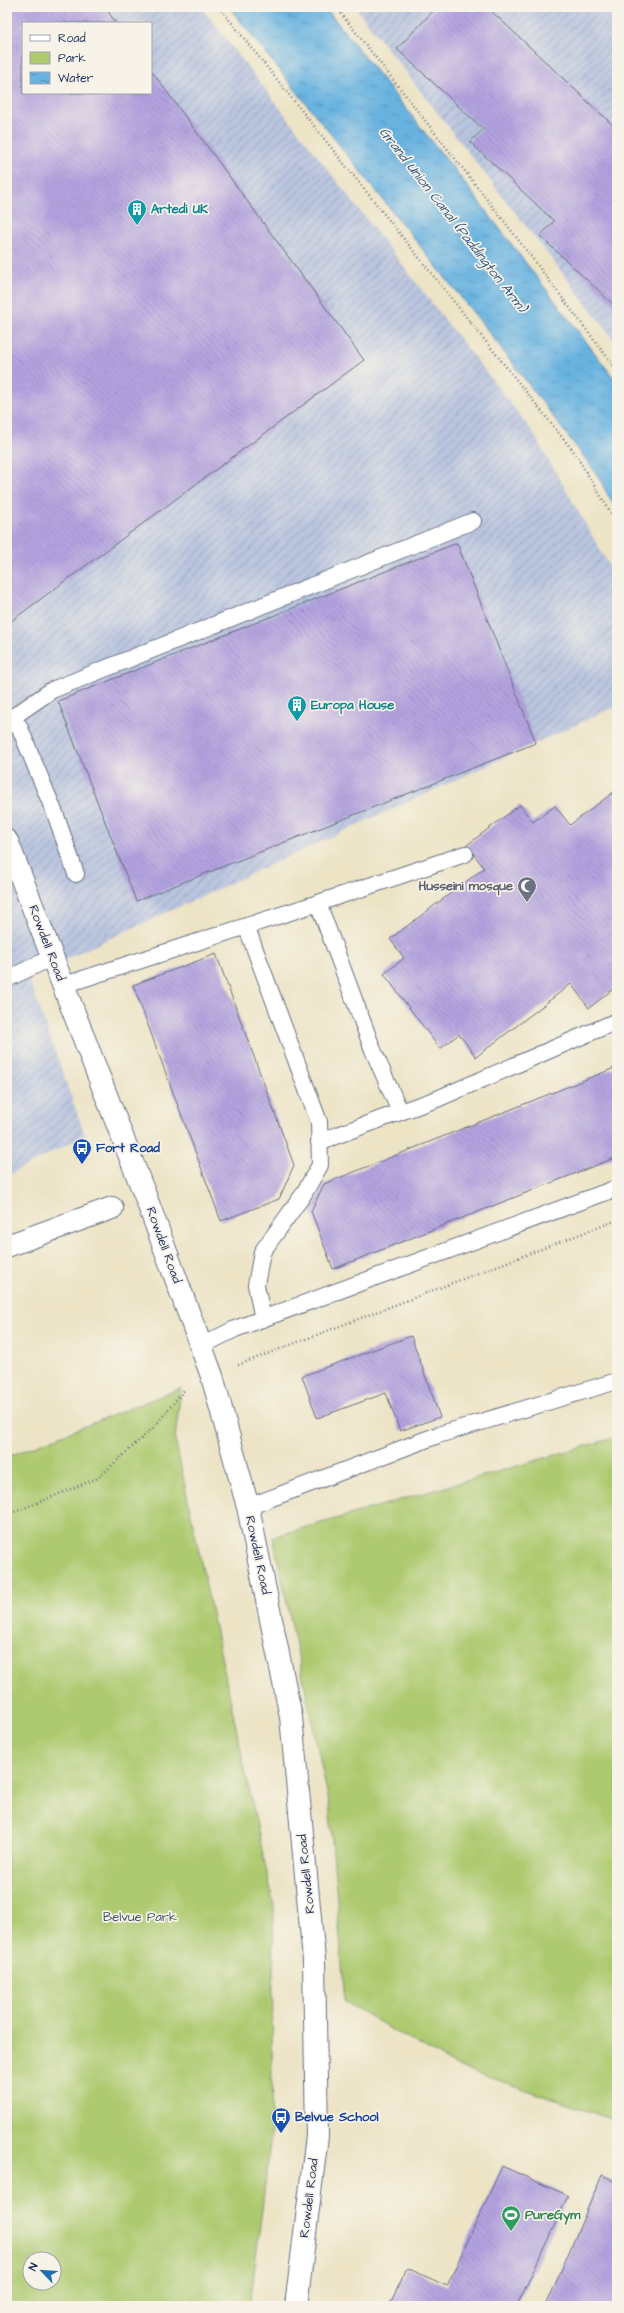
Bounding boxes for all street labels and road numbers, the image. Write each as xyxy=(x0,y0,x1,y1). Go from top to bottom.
street label: Rowdell Road xyxy=(24,902,70,984)
street label: Rowdell Road xyxy=(142,1204,186,1286)
street label: Rowdell Road xyxy=(241,1514,275,1596)
street label: Rowdell Road xyxy=(293,1833,319,1915)
street label: Rowdell Road xyxy=(295,2157,323,2239)

